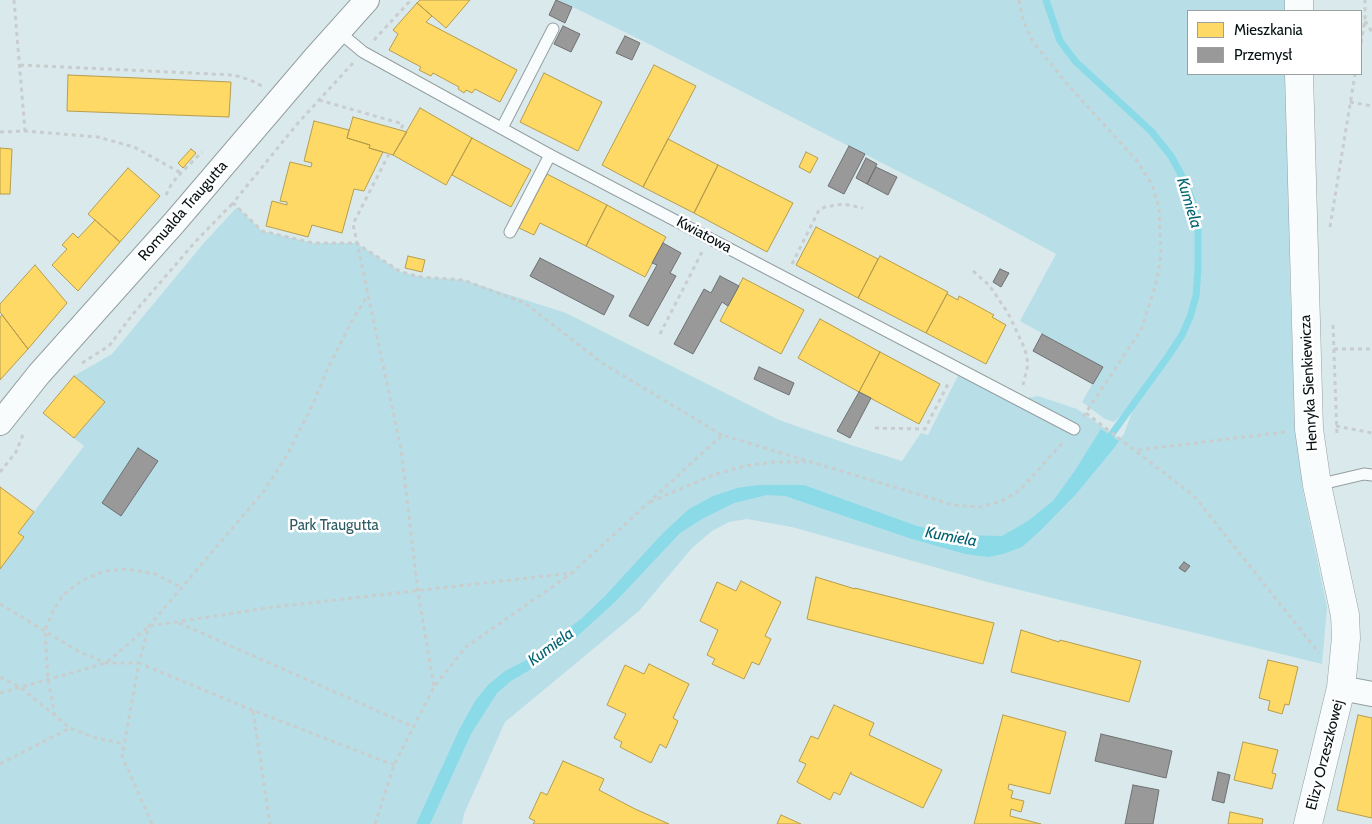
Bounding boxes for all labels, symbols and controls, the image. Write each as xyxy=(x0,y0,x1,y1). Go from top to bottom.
legend xyxy=(1187,10,1362,75)
text: Mieszkania xyxy=(1234,21,1303,39)
text: Przemysł xyxy=(1234,46,1292,64)
street label: Romualda Traugutta xyxy=(135,157,231,265)
water label: Kumiela xyxy=(1172,175,1206,231)
street label: Kwiatowa xyxy=(673,213,735,257)
street label: Henryka Sienkiewicza xyxy=(1296,314,1322,452)
park label: Park Traugutta xyxy=(289,517,379,535)
water label: Kumiela xyxy=(924,523,978,551)
water label: Kumiela xyxy=(524,624,578,670)
street label: Elizy Orzeszkowej xyxy=(1303,698,1347,812)

